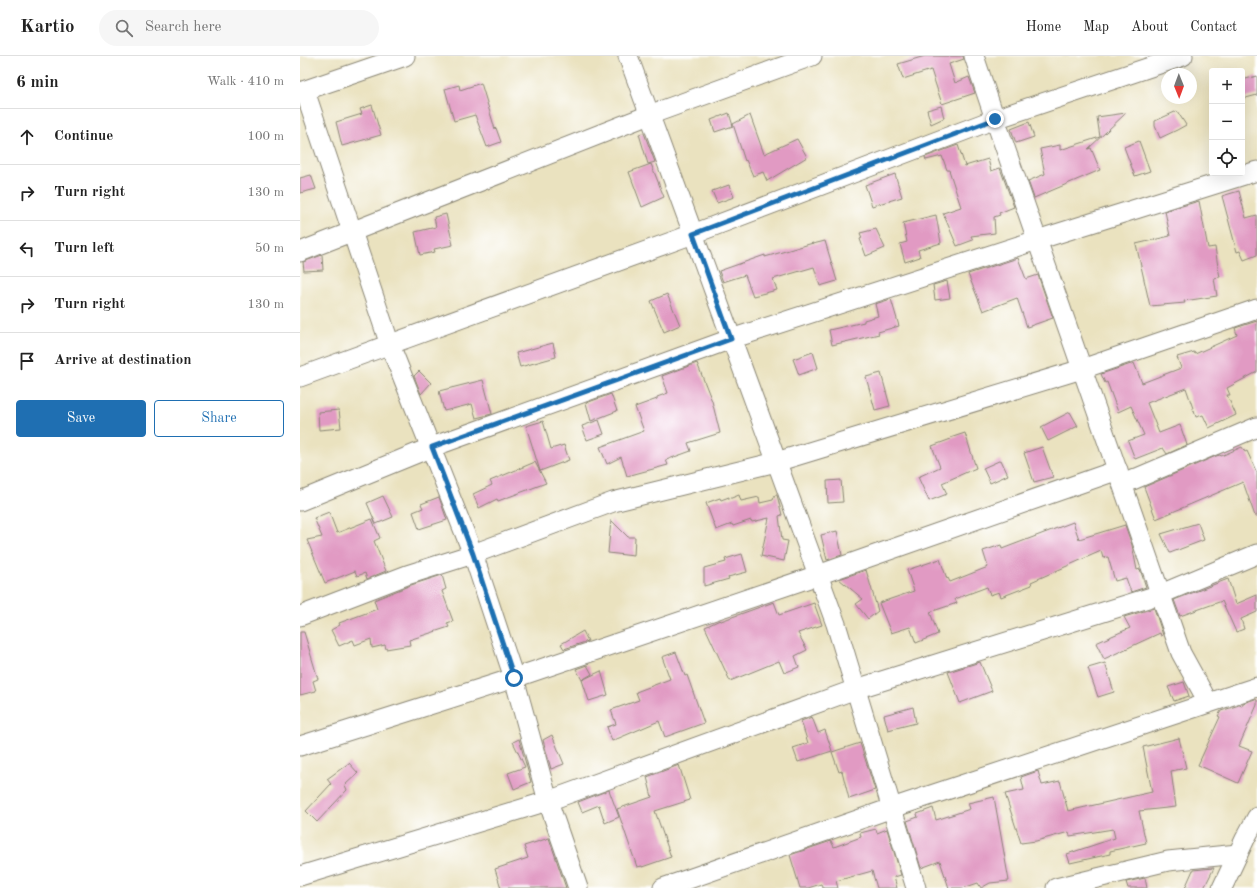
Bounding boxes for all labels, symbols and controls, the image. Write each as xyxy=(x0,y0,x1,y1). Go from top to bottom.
search box xyxy=(99,10,379,46)
icon: search xyxy=(113,17,135,39)
text: Kartio xyxy=(20,18,75,37)
text: Search here xyxy=(145,20,221,35)
text: Home xyxy=(1026,20,1061,34)
text: Map xyxy=(1083,20,1109,34)
text: About xyxy=(1131,20,1168,34)
text: Contact xyxy=(1190,20,1237,34)
north arrow xyxy=(1161,68,1197,104)
map controls xyxy=(1209,68,1245,176)
button: + xyxy=(1209,68,1245,104)
text: 6 min xyxy=(16,74,59,91)
text: Walk · 410 m xyxy=(207,75,284,88)
button: − xyxy=(1209,104,1245,140)
route end xyxy=(986,110,1004,128)
icon: ahead xyxy=(16,126,38,148)
text: Continue xyxy=(54,129,113,144)
text: 100 m xyxy=(247,130,284,143)
button: locate xyxy=(1209,140,1245,176)
icon: right xyxy=(16,182,38,204)
text: Turn right xyxy=(54,185,125,200)
text: 130 m xyxy=(247,186,284,199)
icon: left xyxy=(16,238,38,260)
text: Turn left xyxy=(54,241,114,256)
text: 50 m xyxy=(255,242,284,255)
icon: right xyxy=(16,294,38,316)
text: Turn right xyxy=(54,297,125,312)
text: 130 m xyxy=(247,298,284,311)
icon: arrive xyxy=(16,350,38,372)
text: Arrive at destination xyxy=(54,353,192,368)
button: Save xyxy=(16,400,146,437)
button: Share xyxy=(154,400,284,437)
route start xyxy=(505,669,523,687)

